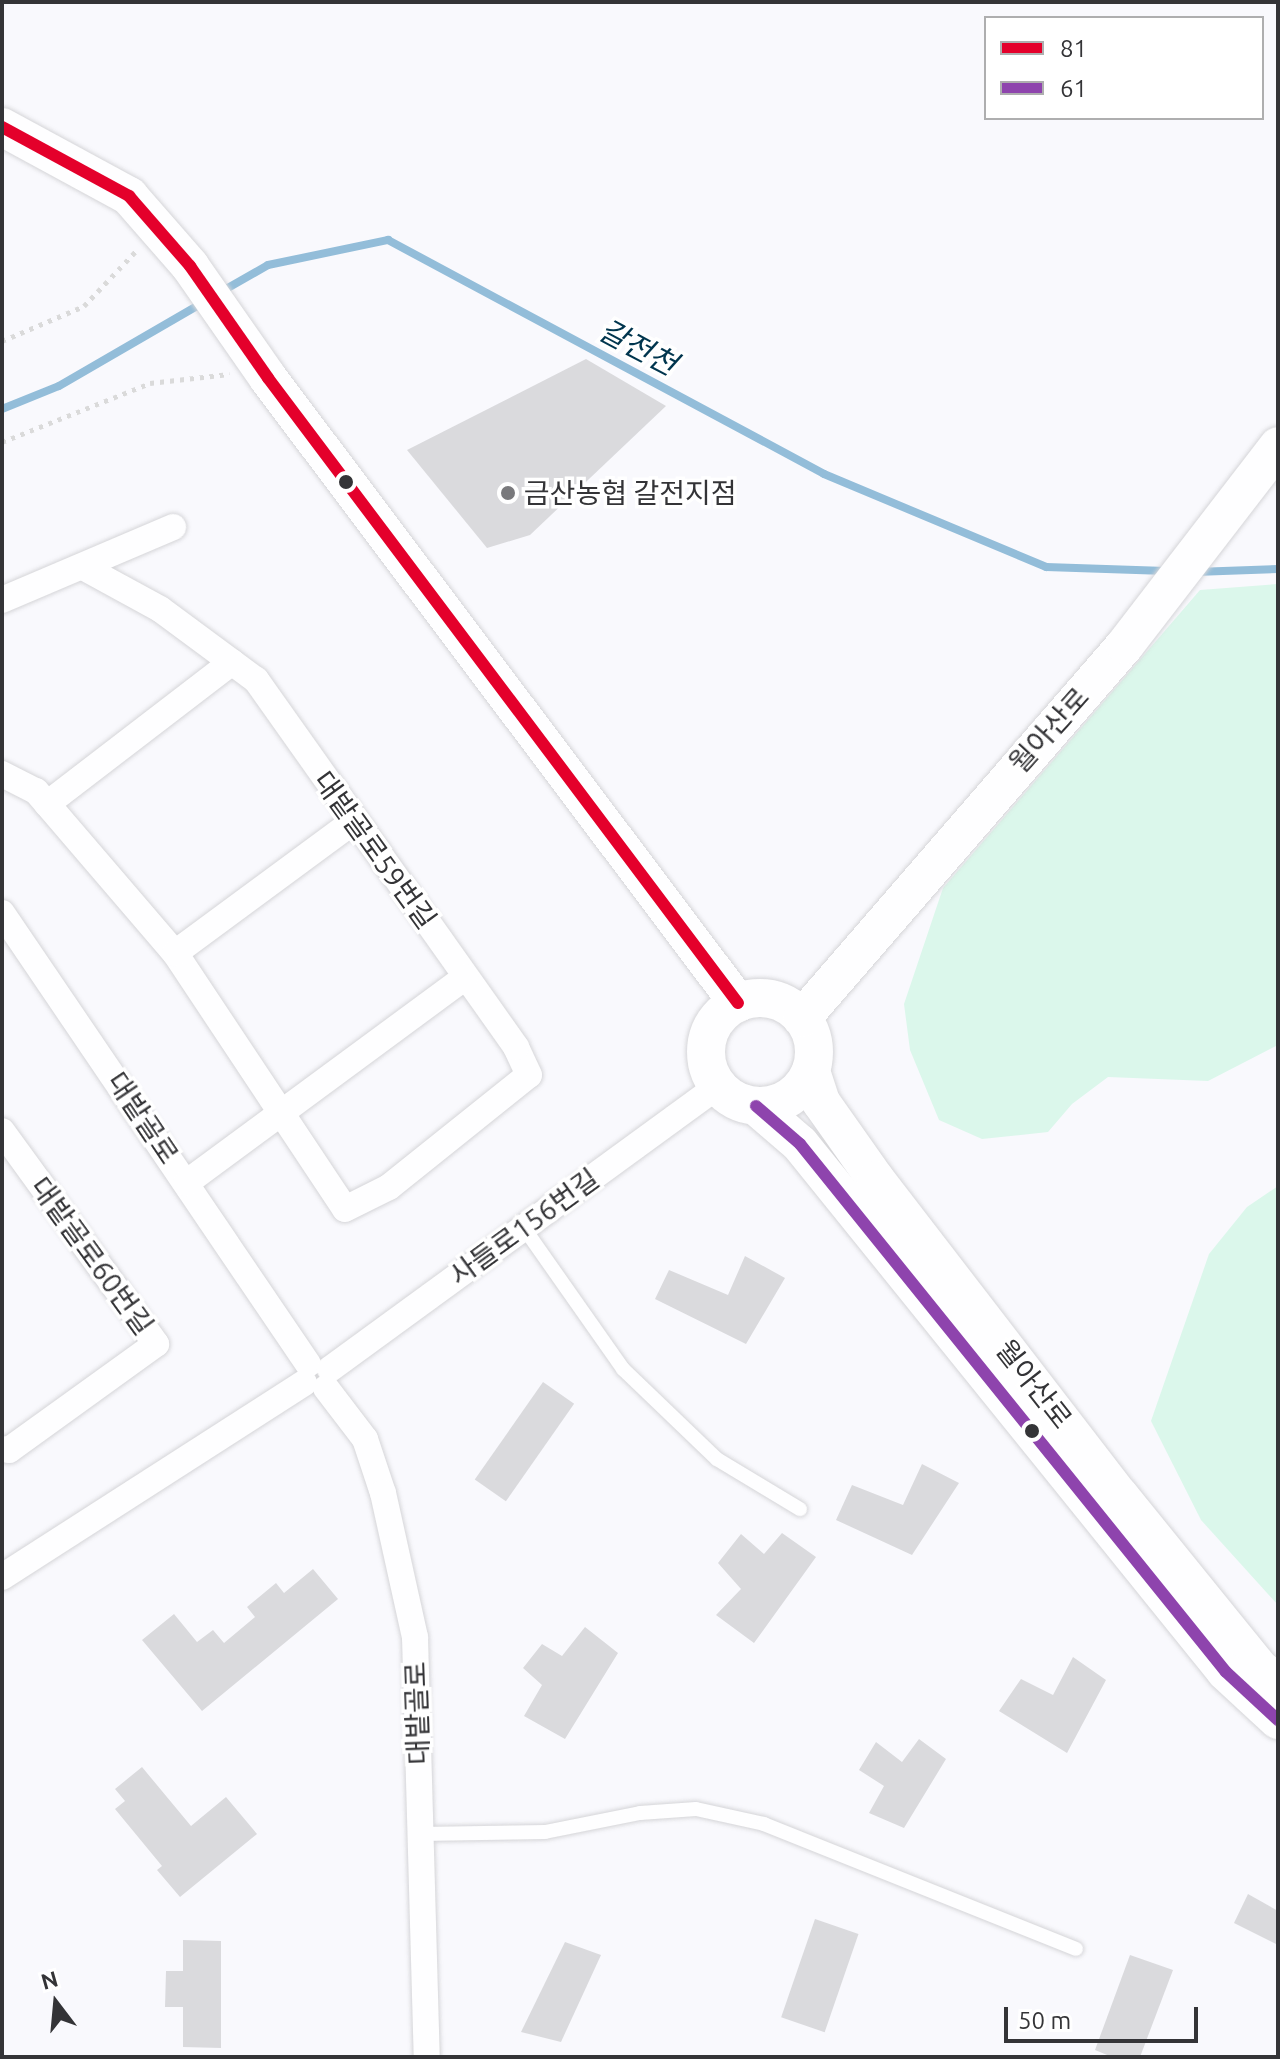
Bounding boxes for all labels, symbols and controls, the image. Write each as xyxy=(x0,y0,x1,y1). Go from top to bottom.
legend xyxy=(984,16,1264,120)
text: 81 xyxy=(1060,35,1087,62)
text: 61 xyxy=(1060,75,1087,102)
water label: 갈전천 xyxy=(593,312,683,382)
unlabelled marker xyxy=(338,474,354,490)
place label: 금산농협 갈전지점 xyxy=(524,476,736,510)
marker: 금산농협 갈전지점 xyxy=(499,484,517,502)
street label: 월아산로 xyxy=(1002,680,1096,780)
street label: 대밭골로59번길 xyxy=(307,765,443,935)
street label: 대밭골로 xyxy=(100,1066,186,1170)
street label: 사들로156번길 xyxy=(443,1162,605,1292)
street label: 대밭골로60번길 xyxy=(24,1171,160,1341)
street label: 월아산로 xyxy=(989,1333,1079,1435)
unlabelled marker xyxy=(1024,1423,1040,1439)
street label: 대밭골로 xyxy=(398,1661,436,1765)
north arrow xyxy=(16,1963,96,2043)
text: N xyxy=(38,1965,61,1994)
scale bar xyxy=(1008,1991,1202,2041)
text: 50 m xyxy=(1018,2007,1071,2034)

